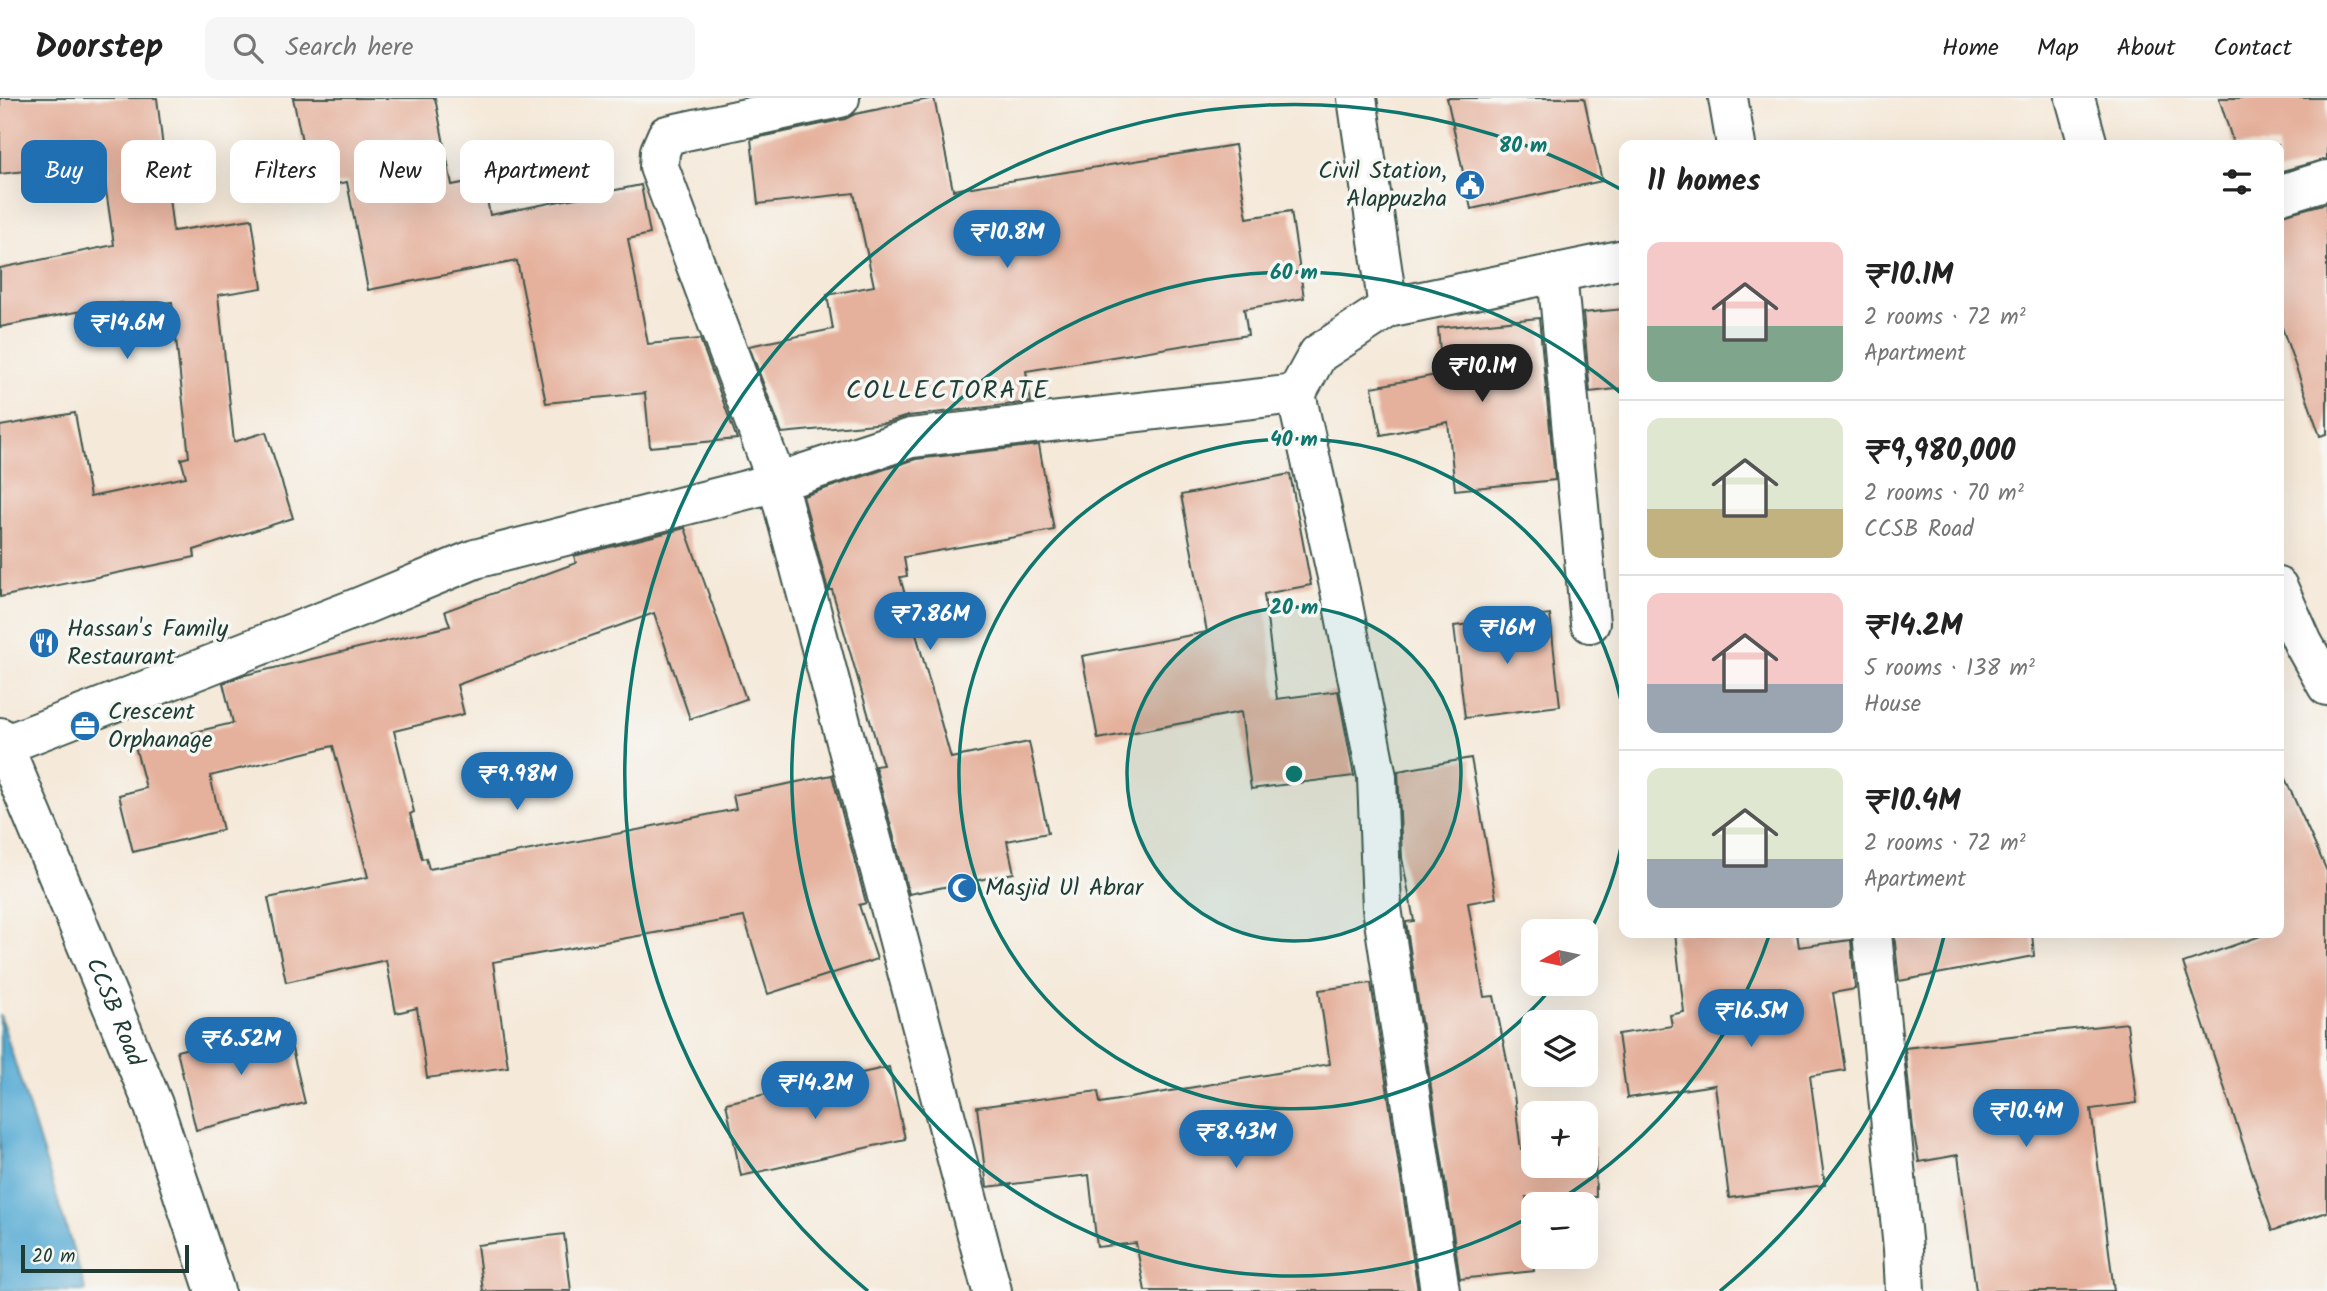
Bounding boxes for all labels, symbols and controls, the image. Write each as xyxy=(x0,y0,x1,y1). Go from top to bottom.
search box xyxy=(205,17,695,80)
text: Doorstep xyxy=(35,22,163,75)
text: Search here xyxy=(285,27,413,69)
icon: search xyxy=(229,29,267,67)
text: Home xyxy=(1942,29,1999,68)
text: Map xyxy=(2037,29,2079,68)
text: About xyxy=(2117,29,2175,68)
text: Contact xyxy=(2213,29,2292,68)
text: 80 m xyxy=(1499,130,1547,163)
chip: Buy xyxy=(21,140,107,203)
chip: Rent xyxy=(121,140,216,203)
chip: Filters xyxy=(230,140,340,203)
chip: New xyxy=(354,140,446,203)
chip: Apartment xyxy=(460,140,614,203)
place label: Civil Station, Alappuzha xyxy=(1318,152,1447,219)
text: 11 homes xyxy=(1647,158,1760,206)
icon: filters xyxy=(2218,163,2256,201)
public building icon: Civil Station, Alappuzha xyxy=(1453,168,1487,202)
pin: ₹10.8M xyxy=(950,211,1064,270)
text: ₹10.8M xyxy=(969,215,1045,251)
text: ₹10.1M xyxy=(1864,252,1953,300)
text: 60 m xyxy=(1270,257,1318,290)
icon: home xyxy=(1703,270,1787,354)
text: 2 rooms · 72 m² xyxy=(1864,300,2026,336)
pin: ₹14.6M xyxy=(70,302,184,361)
text: ₹14.6M xyxy=(90,306,164,342)
text: Apartment xyxy=(1864,336,1966,372)
pin: ₹10.1M xyxy=(1425,344,1539,404)
text: ₹10.1M xyxy=(1448,349,1516,385)
district label: COLLECTORATE xyxy=(846,370,1050,412)
text: 40 m xyxy=(1270,424,1318,457)
text: ₹9,980,000 xyxy=(1864,428,2015,476)
icon: home xyxy=(1703,446,1787,530)
text: 2 rooms · 70 m² xyxy=(1864,476,2024,512)
text: CCSB Road xyxy=(1864,512,1974,548)
pin: ₹7.86M xyxy=(873,592,987,652)
text: 20 m xyxy=(1270,592,1318,625)
text: ₹7.86M xyxy=(890,597,970,633)
text: ₹14.2M xyxy=(1864,603,1963,651)
pin: ₹16M xyxy=(1466,606,1548,666)
place label: Hassan's Family Restaurant xyxy=(67,610,229,677)
text: ₹16M xyxy=(1479,611,1535,647)
icon: home xyxy=(1703,621,1787,705)
restaurant icon: Hassan's Family Restaurant xyxy=(27,626,61,660)
text: 5 rooms · 138 m² xyxy=(1864,651,2035,687)
text: House xyxy=(1864,687,1921,723)
place label: Crescent Orphanage xyxy=(108,693,213,760)
office icon: Crescent Orphanage xyxy=(68,709,102,743)
pin: ₹9.98M xyxy=(460,752,574,812)
text: ₹9.98M xyxy=(477,757,557,793)
centre of rings xyxy=(1282,762,1306,786)
text: ₹10.4M xyxy=(1864,778,1961,826)
icon: home xyxy=(1703,796,1787,880)
text: 2 rooms · 72 m² xyxy=(1864,826,2026,862)
text: Apartment xyxy=(1864,862,1966,898)
place label: Masjid Ul Abrar xyxy=(985,869,1145,908)
mosque icon: Masjid Ul Abrar xyxy=(945,871,979,905)
north arrow xyxy=(1521,919,1598,996)
map controls xyxy=(1521,919,1598,1269)
street label: CCSB Road xyxy=(75,952,155,1073)
pin: ₹16.5M xyxy=(1694,990,1808,1049)
text: ₹16.5M xyxy=(1714,994,1788,1030)
button: layers xyxy=(1521,1010,1598,1087)
pin: ₹6.52M xyxy=(184,1018,298,1077)
text: ₹6.52M xyxy=(201,1022,281,1058)
pin: ₹14.2M xyxy=(758,1062,872,1121)
text: ₹14.2M xyxy=(777,1066,853,1102)
pin: ₹10.4M xyxy=(1969,1090,2083,1149)
text: ₹10.4M xyxy=(1989,1094,2063,1130)
button: + xyxy=(1521,1101,1598,1178)
pin: ₹8.43M xyxy=(1179,1110,1293,1170)
text: ₹8.43M xyxy=(1195,1115,1277,1151)
button: − xyxy=(1521,1192,1598,1269)
scale bar xyxy=(21,1242,189,1274)
text: 20 m xyxy=(32,1242,75,1272)

